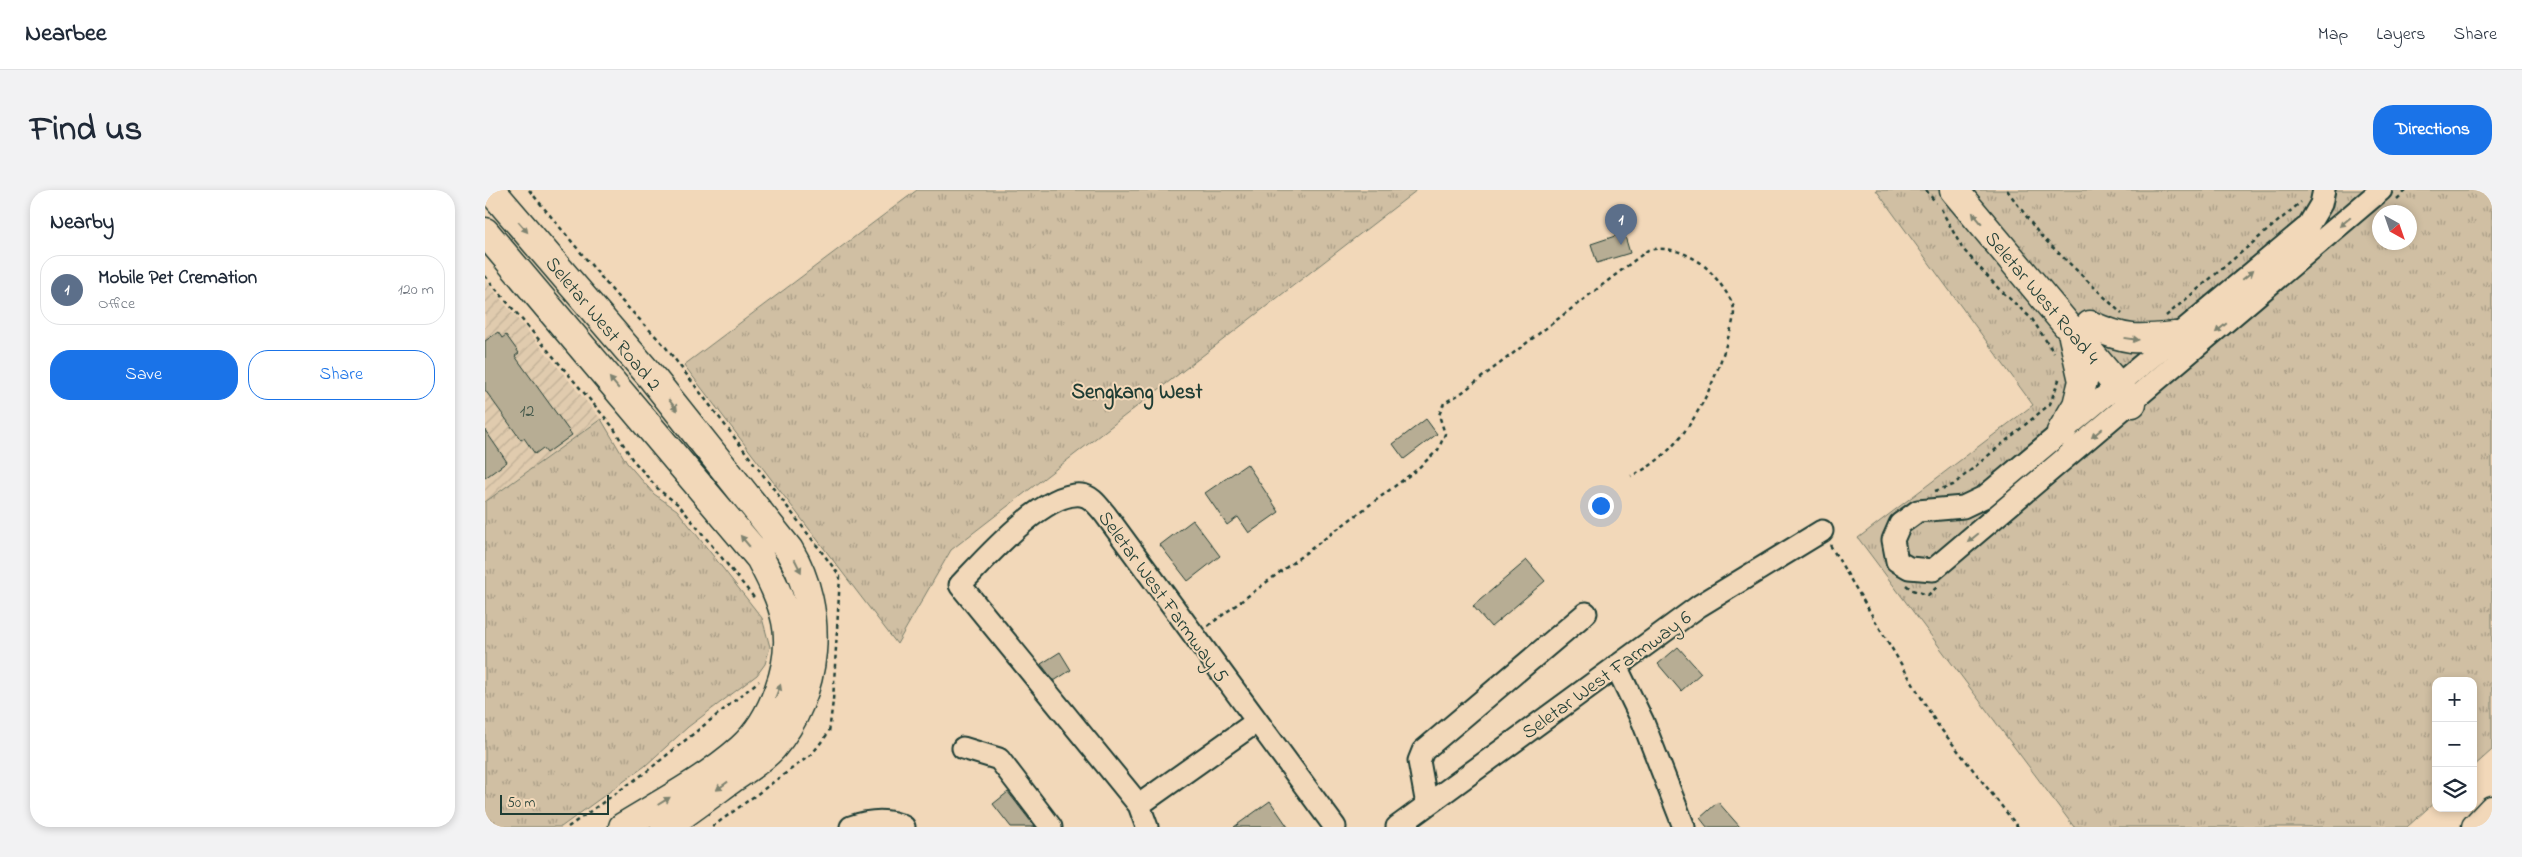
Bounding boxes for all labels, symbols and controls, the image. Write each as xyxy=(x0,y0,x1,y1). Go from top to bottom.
text: Nearbee xyxy=(25,17,107,52)
text: Map xyxy=(2318,22,2348,48)
text: Layers xyxy=(2376,22,2426,48)
text: Share xyxy=(2454,22,2497,48)
text: Find us xyxy=(30,105,142,156)
button: Directions xyxy=(2373,105,2492,155)
pin: 1 xyxy=(1605,204,1637,245)
north arrow xyxy=(2372,205,2417,250)
text: Nearby xyxy=(50,208,114,238)
one-way arrow xyxy=(1972,212,1983,225)
one-way arrow xyxy=(2339,217,2352,228)
one-way arrow xyxy=(517,221,528,233)
street label: Seletar West Road 4 xyxy=(1977,226,2106,371)
street label: Seletar West Road 2 xyxy=(537,251,667,398)
text: Mobile Pet Cremation xyxy=(98,265,257,292)
one-way arrow xyxy=(2241,270,2254,281)
text: 1 xyxy=(64,278,70,302)
text: 120 m xyxy=(398,278,434,302)
text: Office xyxy=(98,292,135,316)
one-way arrow xyxy=(2215,322,2228,333)
one-way arrow xyxy=(2124,335,2140,343)
button: Save xyxy=(50,350,238,400)
button: Share xyxy=(248,350,435,400)
one-way arrow xyxy=(608,377,619,390)
district label: Sengkang West xyxy=(1072,378,1203,410)
one-way arrow xyxy=(667,398,678,411)
house number: 12 xyxy=(520,399,534,425)
one-way arrow xyxy=(2091,427,2104,438)
your location xyxy=(1588,493,1614,519)
street label: Seletar West Farmway 5 xyxy=(1090,506,1234,689)
one-way arrow xyxy=(1967,532,1980,543)
one-way arrow xyxy=(740,535,751,548)
one-way arrow xyxy=(794,559,802,574)
street label: Seletar West Farmway 6 xyxy=(1517,604,1698,748)
map controls xyxy=(2432,677,2477,812)
button: + xyxy=(2432,677,2477,722)
one-way arrow xyxy=(774,683,782,698)
button: − xyxy=(2432,722,2477,767)
button: layers xyxy=(2432,767,2477,812)
one-way arrow xyxy=(715,781,729,791)
scale bar xyxy=(500,792,609,815)
text: 50 m xyxy=(507,793,535,814)
one-way arrow xyxy=(658,797,671,806)

